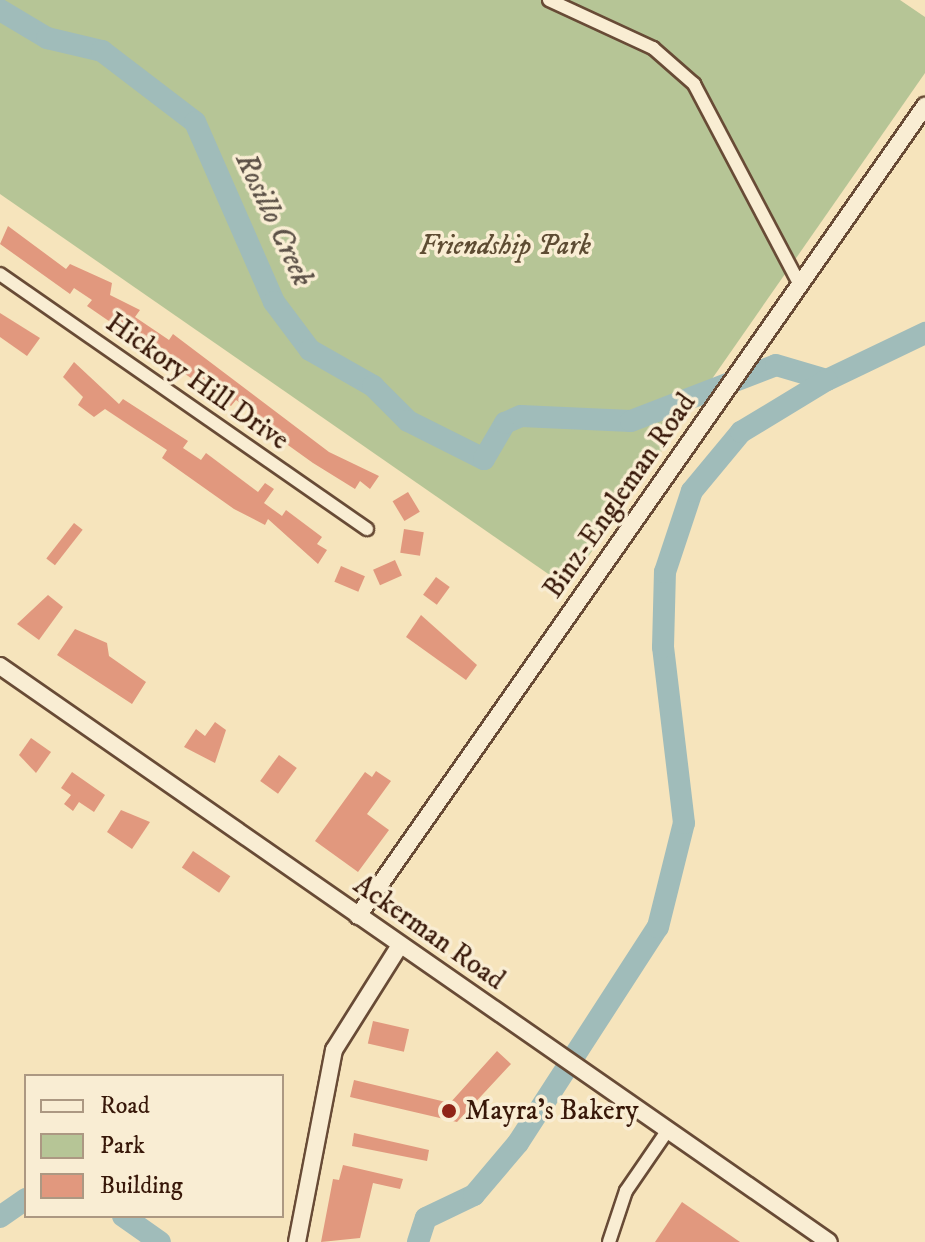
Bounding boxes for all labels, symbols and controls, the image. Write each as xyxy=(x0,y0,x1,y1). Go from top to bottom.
water label: Rosillo Creek xyxy=(226,147,320,293)
park label: Friendship Park xyxy=(419,229,591,263)
street label: Hickory Hill Drive xyxy=(99,306,295,458)
street label: Binz-Engleman Road xyxy=(537,387,703,605)
street label: Ackerman Road xyxy=(347,868,511,998)
legend xyxy=(24,1074,284,1218)
text: Road xyxy=(100,1091,150,1121)
place label: Mayra's Bakery xyxy=(465,1094,638,1128)
marker: Mayra's Bakery xyxy=(440,1102,458,1120)
text: Park xyxy=(100,1131,145,1161)
text: Building xyxy=(100,1171,183,1201)

